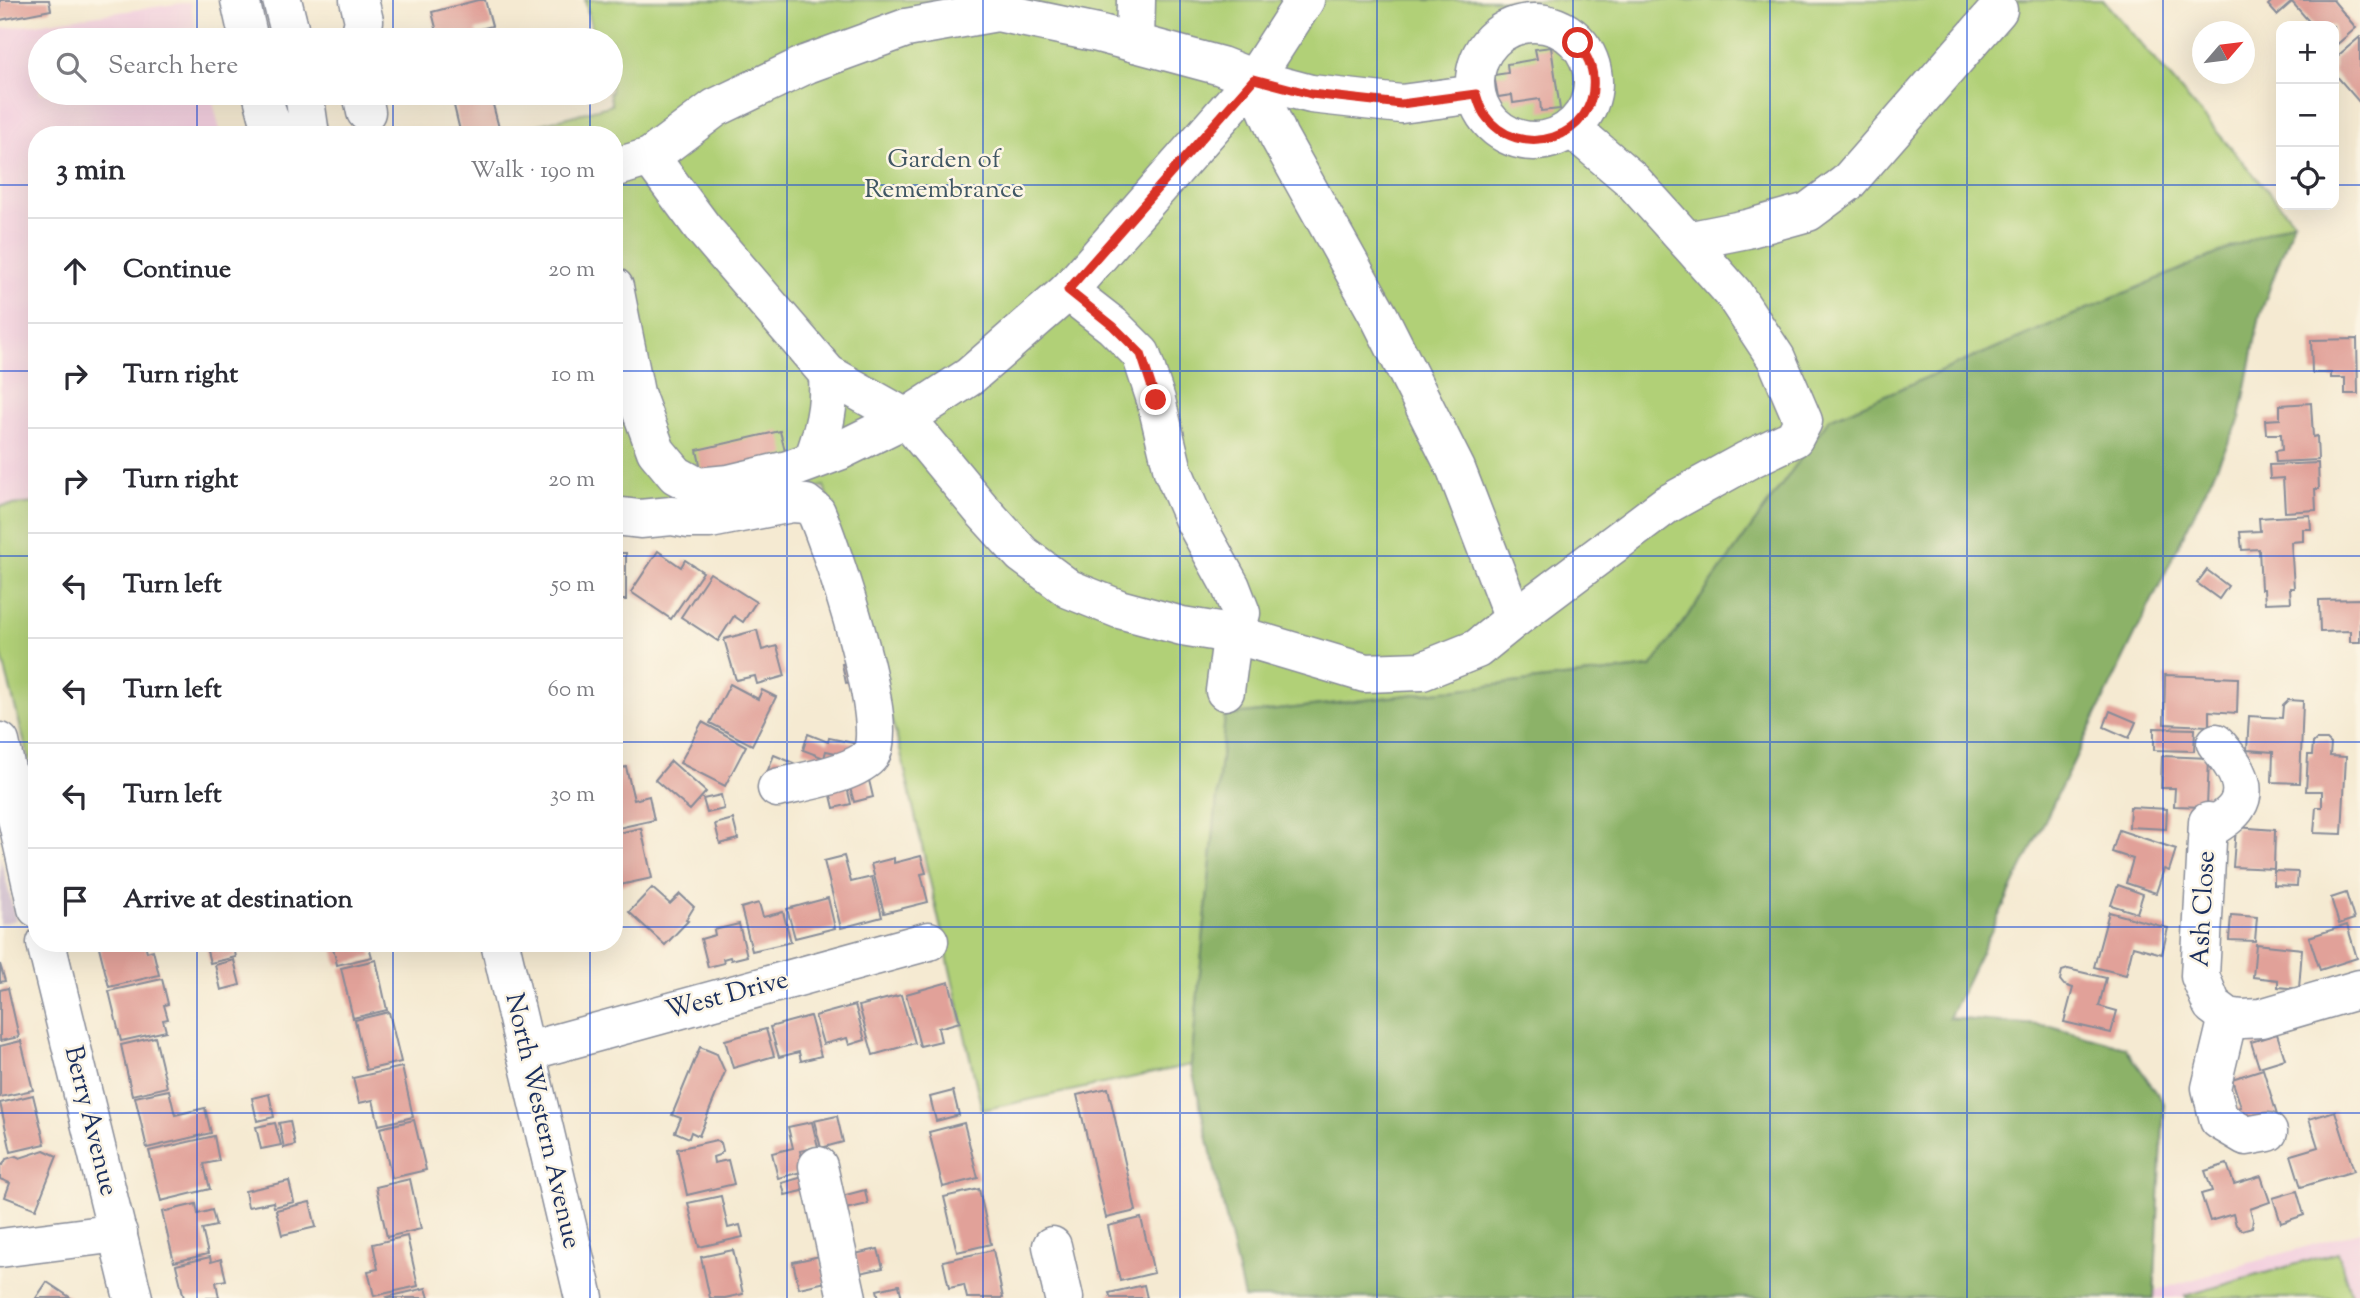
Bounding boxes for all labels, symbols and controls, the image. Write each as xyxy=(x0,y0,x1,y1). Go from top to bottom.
north arrow xyxy=(2192,21,2255,84)
map controls xyxy=(2276,21,2339,210)
button: + xyxy=(2276,21,2339,84)
route start xyxy=(1562,27,1593,58)
search box xyxy=(28,28,623,105)
icon: search xyxy=(52,48,90,86)
text: Search here xyxy=(108,48,238,85)
button: − xyxy=(2276,84,2339,147)
park label: Garden of Remembrance xyxy=(864,142,1024,209)
button: locate xyxy=(2276,147,2339,210)
text: 3 min xyxy=(56,150,126,193)
text: Walk · 190 m xyxy=(471,155,595,188)
icon: ahead xyxy=(56,252,94,290)
text: Continue xyxy=(123,252,231,289)
text: 20 m xyxy=(548,254,595,287)
icon: right xyxy=(56,357,94,395)
text: Turn right xyxy=(123,357,238,394)
text: 10 m xyxy=(551,359,595,392)
route end xyxy=(1140,384,1171,415)
icon: right xyxy=(56,462,94,500)
text: Turn right xyxy=(123,462,238,499)
text: 20 m xyxy=(548,464,595,497)
icon: left xyxy=(56,567,94,605)
text: Turn left xyxy=(123,567,222,604)
text: 50 m xyxy=(551,569,595,602)
icon: left xyxy=(56,672,94,710)
text: Turn left xyxy=(123,672,222,709)
text: 60 m xyxy=(547,674,595,707)
icon: left xyxy=(56,777,94,815)
text: Turn left xyxy=(123,777,222,814)
text: 30 m xyxy=(550,779,595,812)
street label: Ash Close xyxy=(2182,850,2226,968)
icon: arrive xyxy=(56,882,94,920)
text: Arrive at destination xyxy=(123,882,353,919)
street label: West Drive xyxy=(662,962,792,1030)
street label: North Western Avenue xyxy=(495,990,589,1252)
street label: Berry Avenue xyxy=(53,1042,127,1200)

